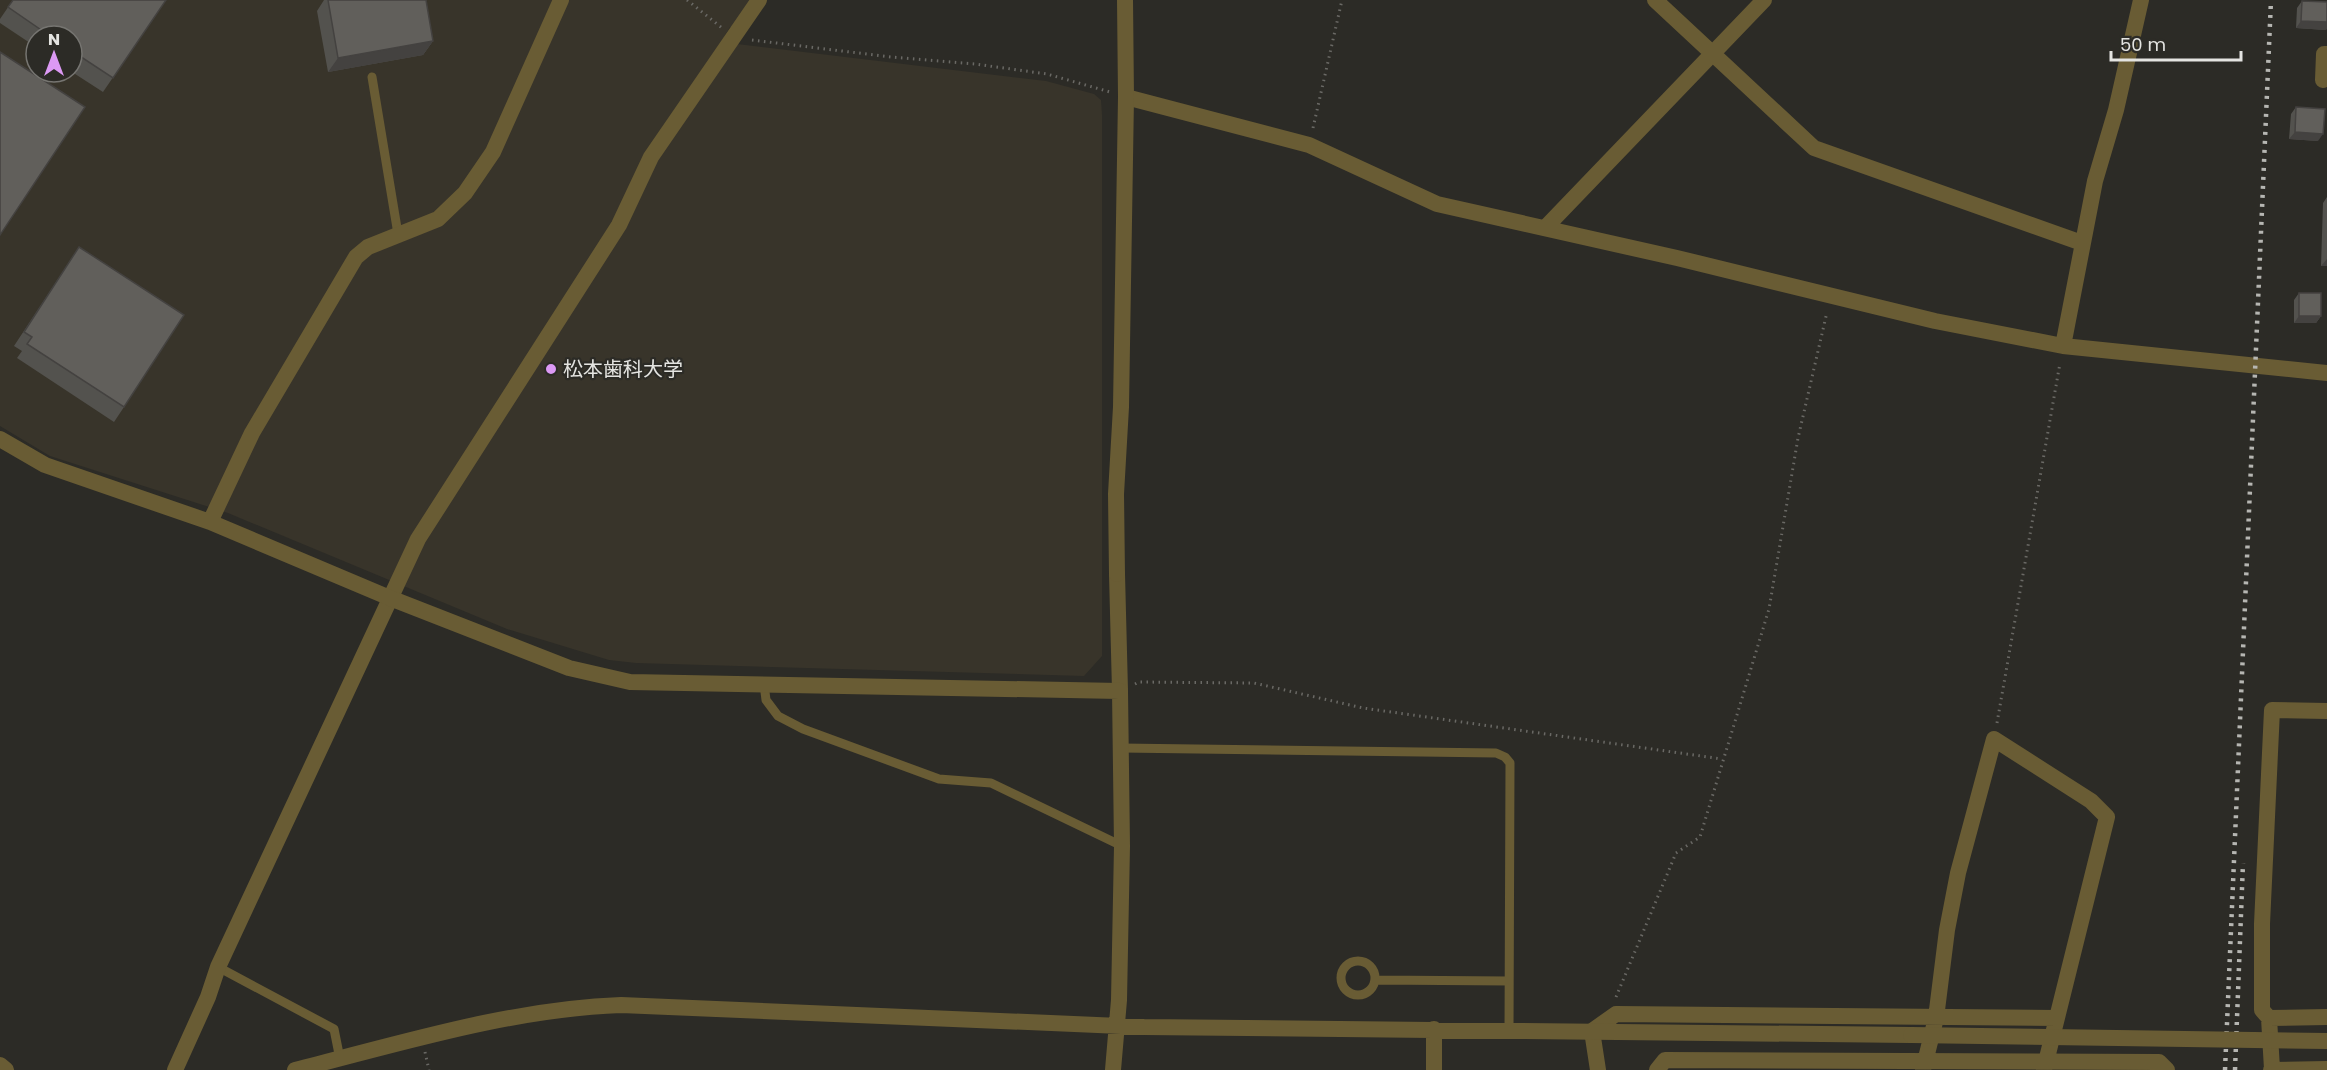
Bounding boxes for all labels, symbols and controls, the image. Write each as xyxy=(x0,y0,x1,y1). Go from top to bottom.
north arrow xyxy=(24,24,84,84)
scale bar xyxy=(2111,24,2242,62)
text: N xyxy=(48,28,60,51)
text: 50 m xyxy=(2120,32,2166,57)
place label: 松本歯科大学 xyxy=(563,355,683,383)
marker: 松本歯科大学 xyxy=(544,362,558,376)

